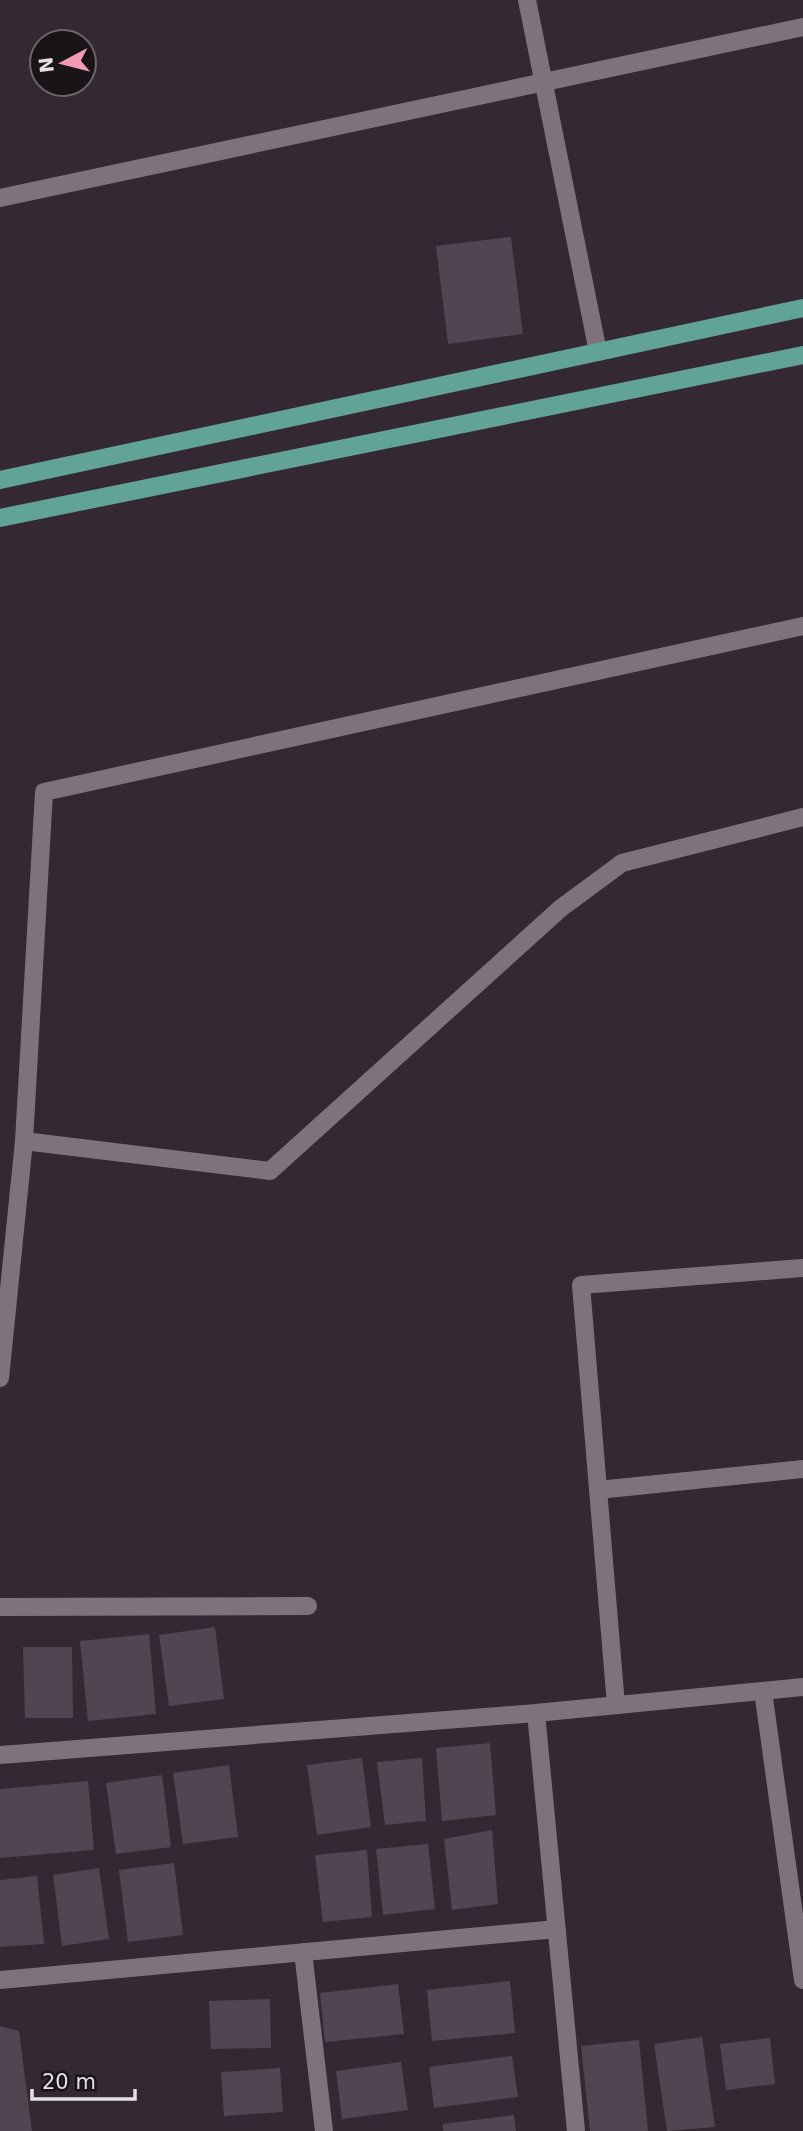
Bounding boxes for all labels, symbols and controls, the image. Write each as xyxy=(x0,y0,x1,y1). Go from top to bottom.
north arrow xyxy=(28,28,98,98)
text: N xyxy=(34,56,58,74)
scale bar xyxy=(32,2058,135,2102)
text: 20 m xyxy=(42,2070,96,2094)

